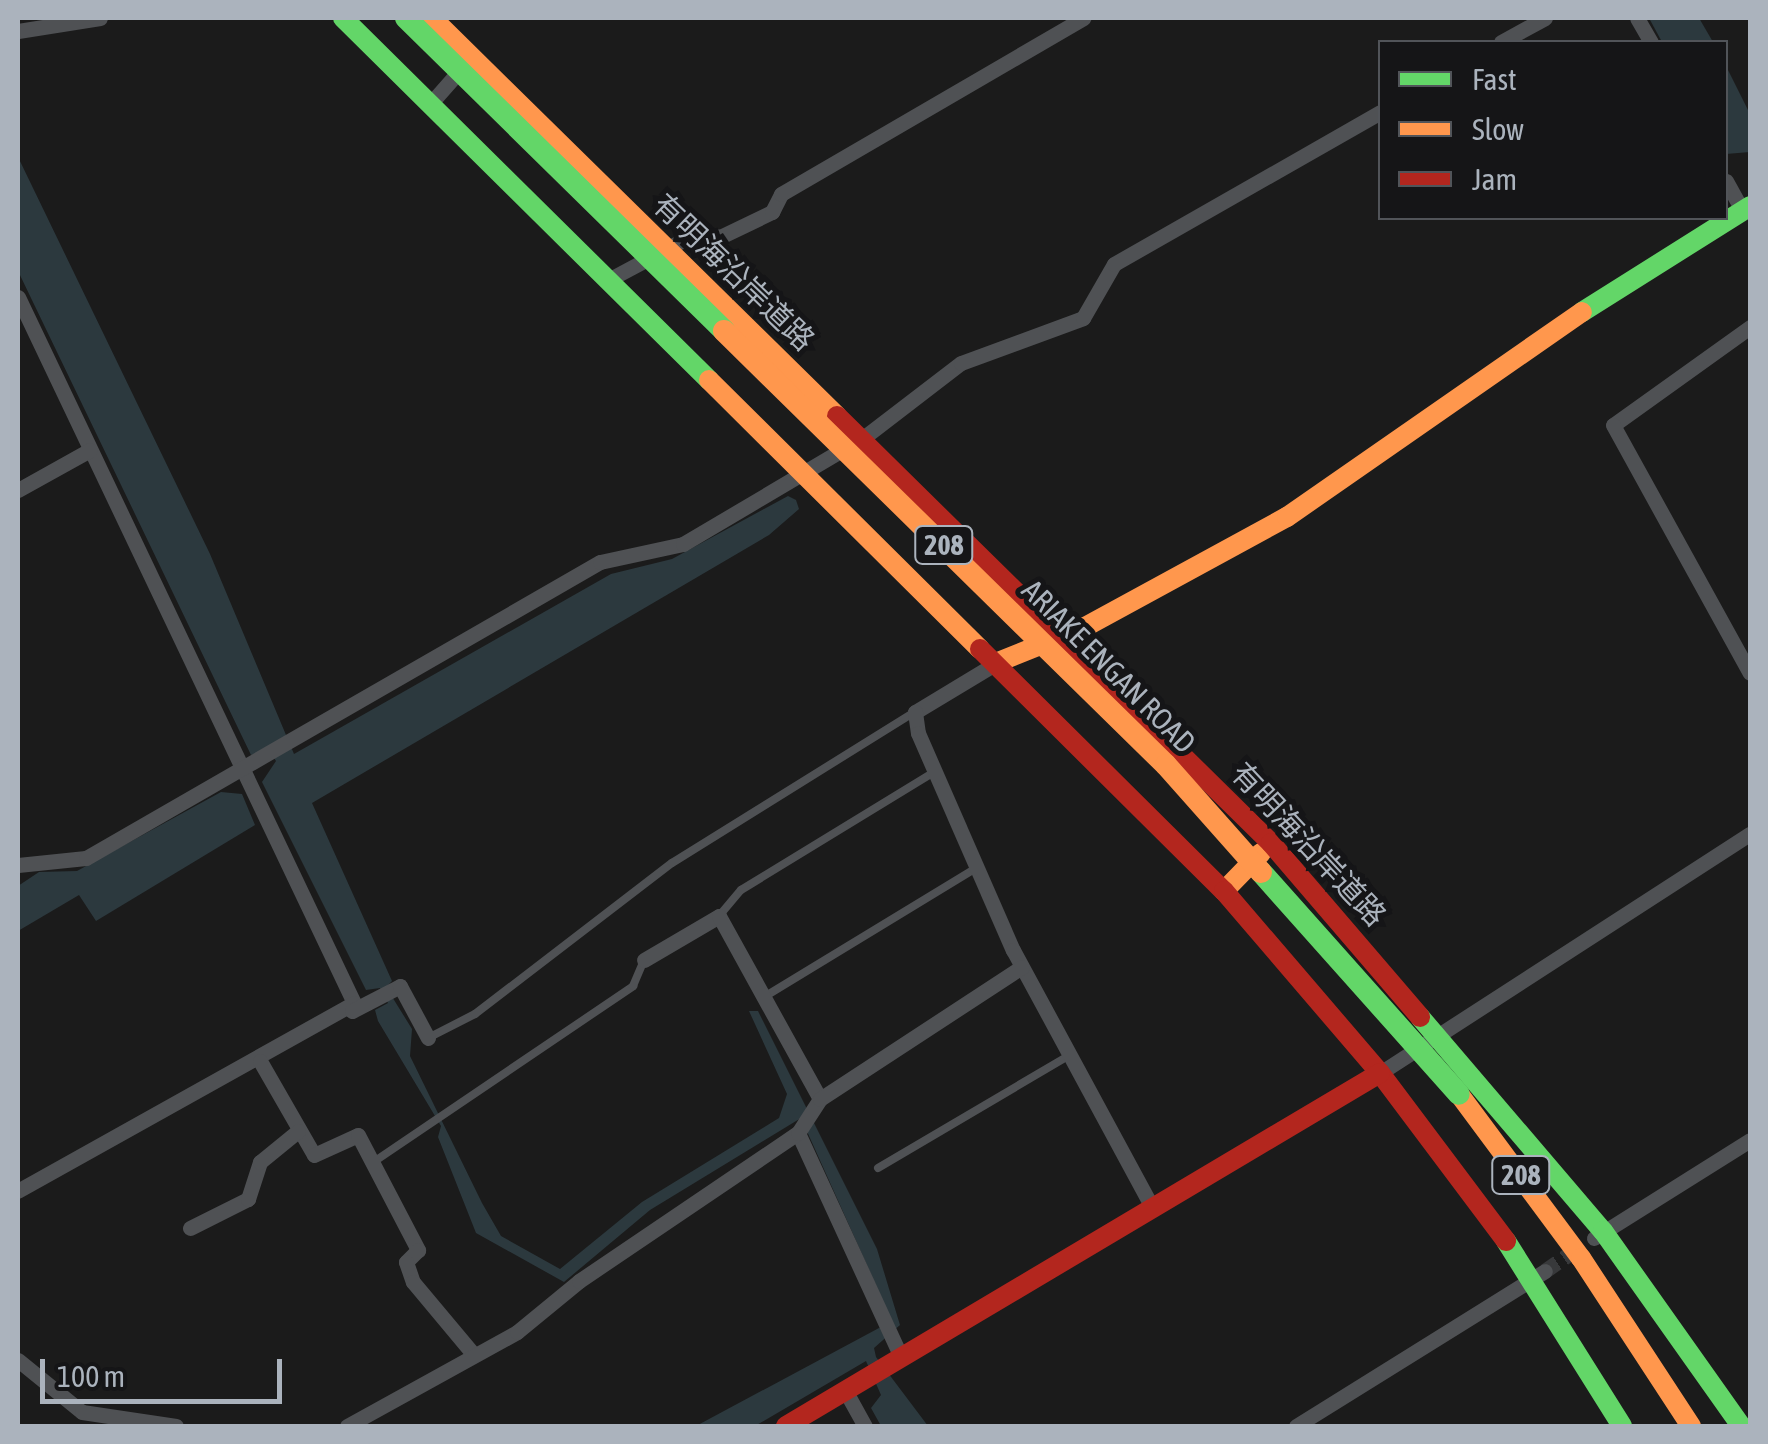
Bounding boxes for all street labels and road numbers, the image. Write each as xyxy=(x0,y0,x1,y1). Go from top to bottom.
street label: 有明海沿岸道路 xyxy=(646,186,822,358)
road number: 208 xyxy=(914,522,974,568)
street label: ARIAKE ENGAN ROAD xyxy=(1015,572,1203,760)
street label: 有明海沿岸道路 xyxy=(1224,755,1394,933)
road number: 208 xyxy=(1491,1152,1551,1198)

